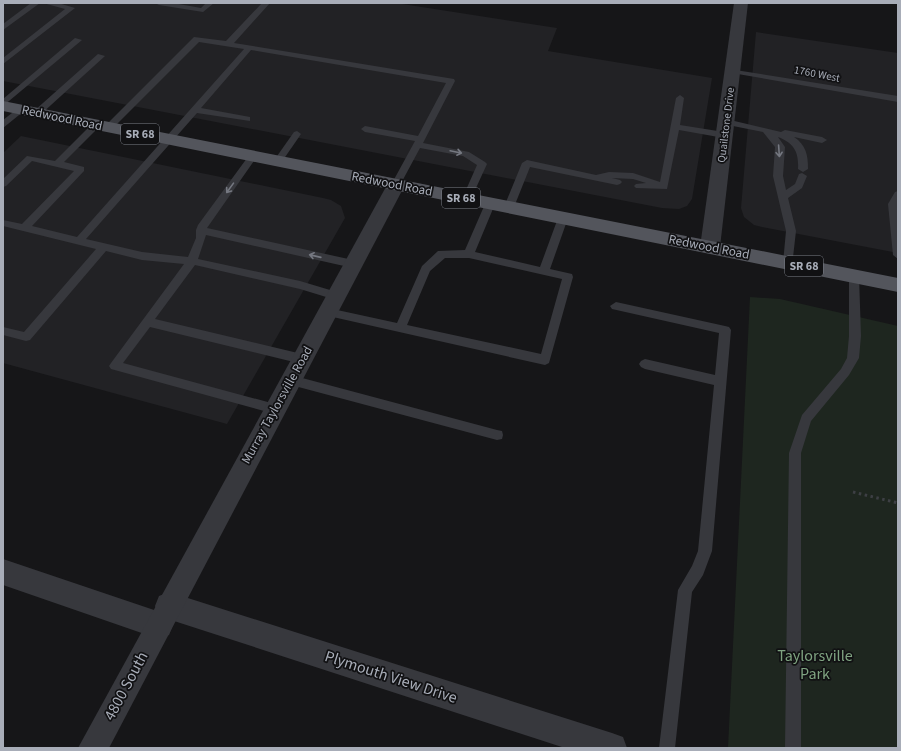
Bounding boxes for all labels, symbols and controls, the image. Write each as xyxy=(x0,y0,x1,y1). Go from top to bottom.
street label: 1760 West xyxy=(793,62,841,86)
street label: Quailstone Drive xyxy=(714,86,738,164)
street label: Redwood Road xyxy=(20,101,104,135)
road number: SR 68 xyxy=(121,124,159,144)
one-way arrow xyxy=(775,145,782,158)
one-way arrow xyxy=(449,148,462,156)
street label: Redwood Road xyxy=(350,167,434,201)
one-way arrow xyxy=(226,182,234,193)
road number: SR 68 xyxy=(442,188,480,208)
street label: Redwood Road xyxy=(667,230,751,264)
one-way arrow xyxy=(309,251,322,259)
road number: SR 68 xyxy=(785,256,823,276)
street label: Murray Taylorsville Road xyxy=(237,343,317,467)
street label: Plymouth View Drive xyxy=(322,645,460,709)
park label: Taylorsville Park xyxy=(777,645,853,685)
street label: 4800 South xyxy=(99,648,153,724)

